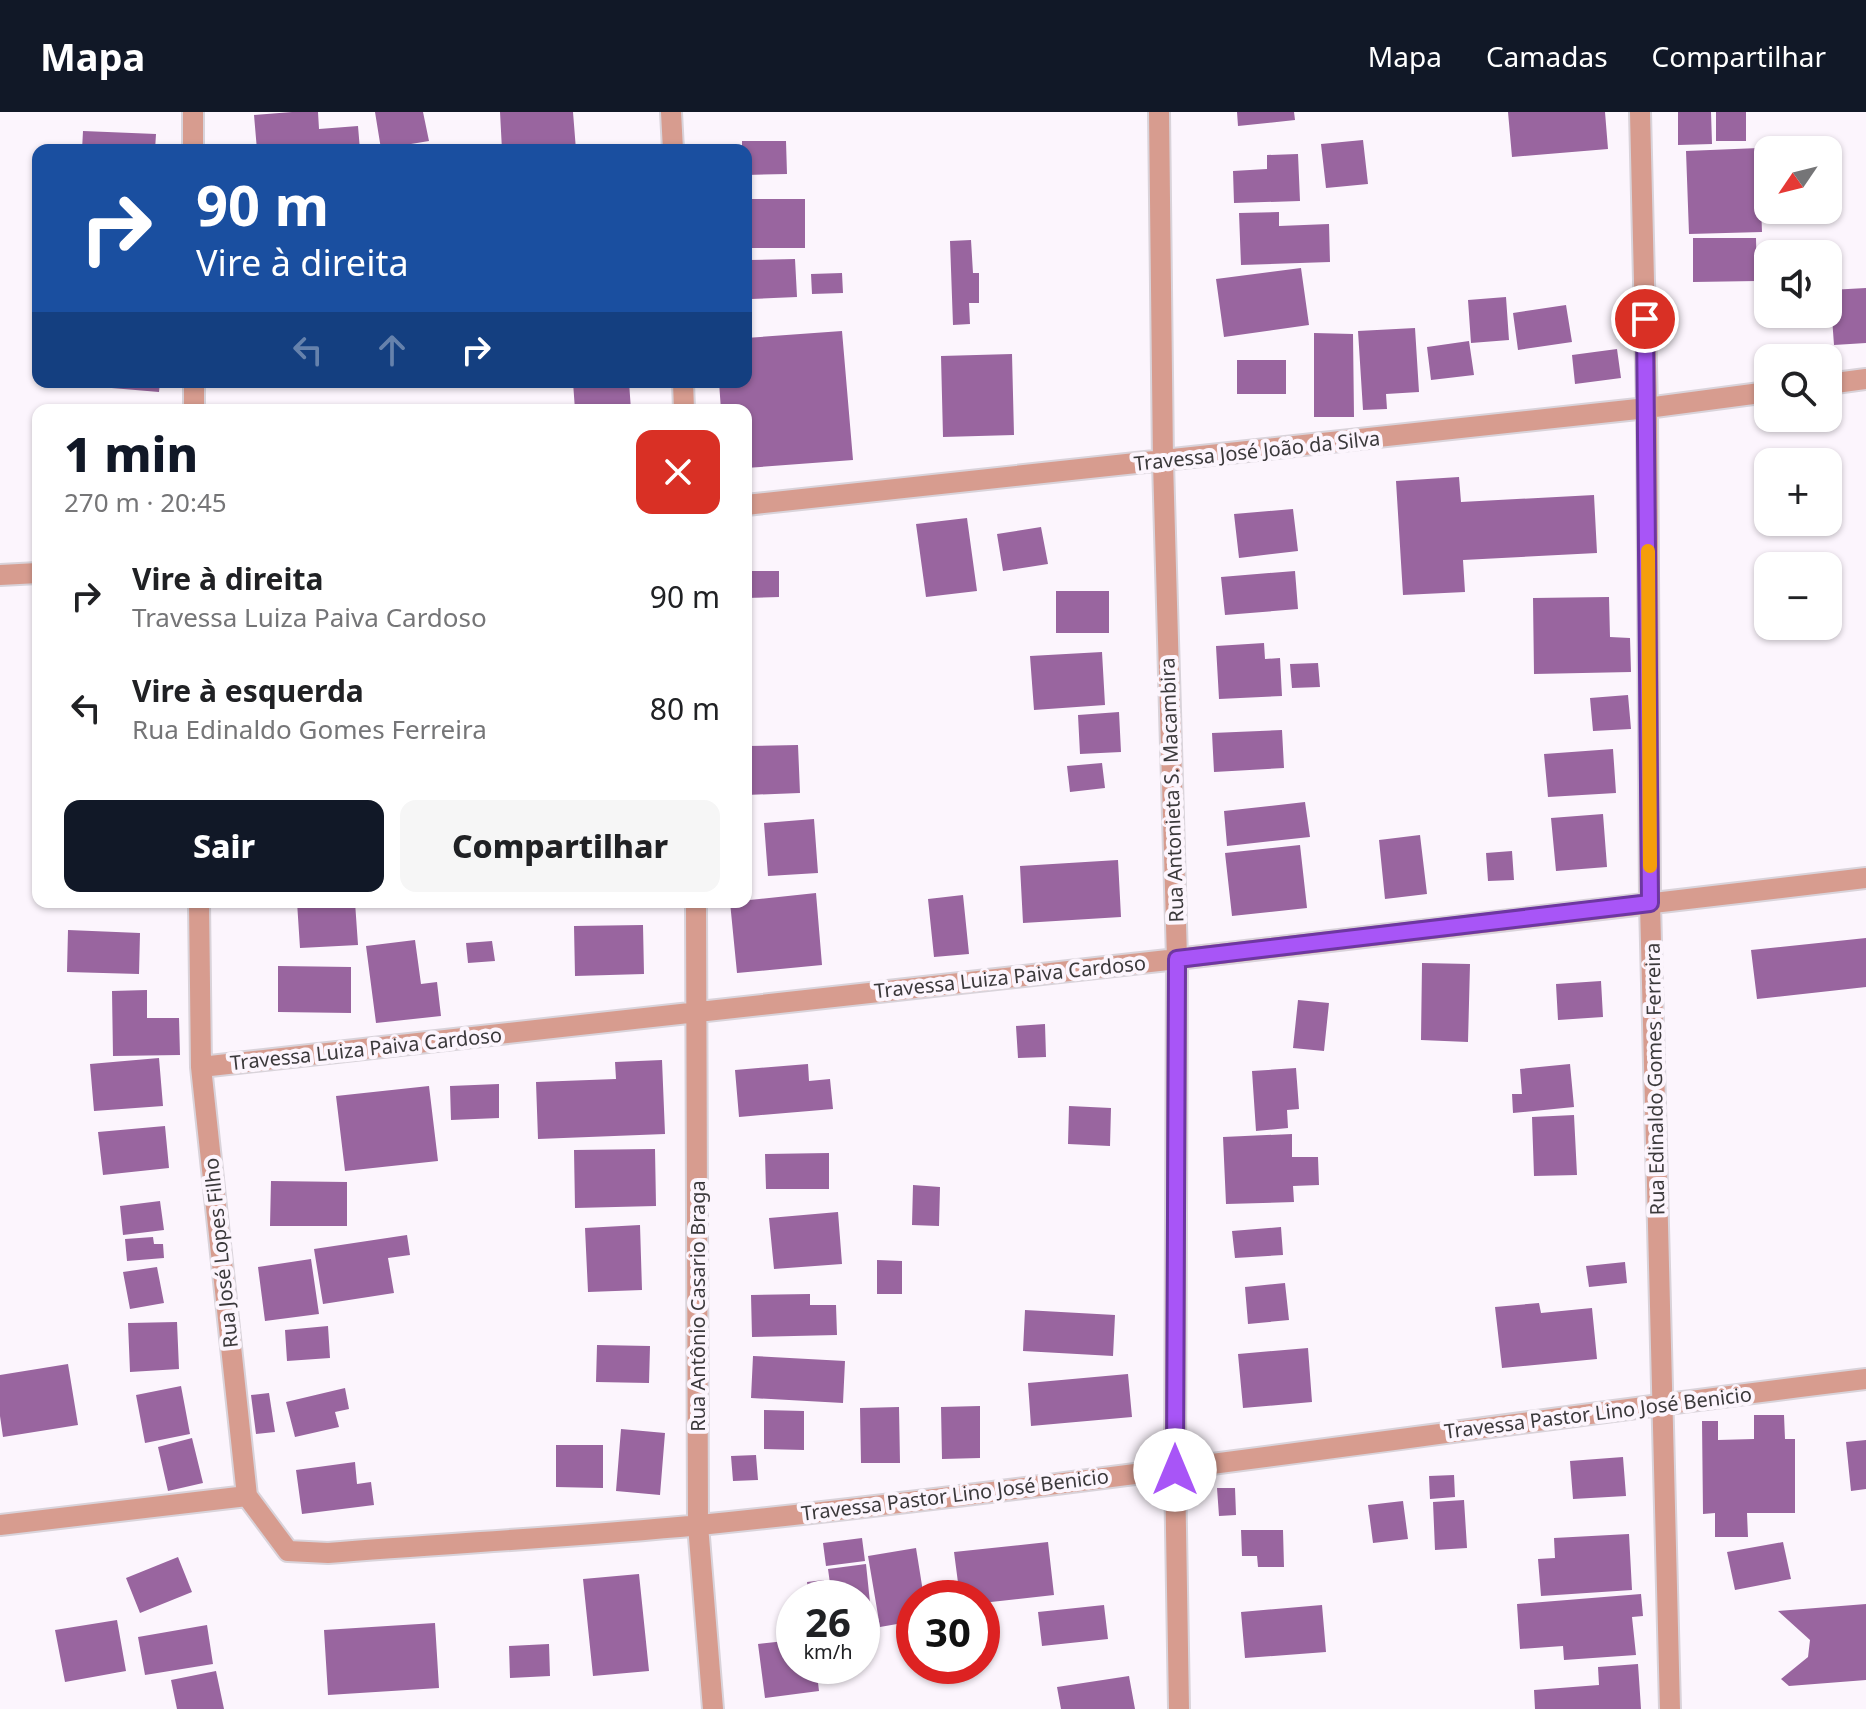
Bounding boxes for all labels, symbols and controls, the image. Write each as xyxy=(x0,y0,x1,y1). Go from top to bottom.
text: Mapa xyxy=(40,30,145,82)
text: Mapa xyxy=(1368,37,1442,75)
text: Camadas xyxy=(1486,37,1608,75)
text: Compartilhar xyxy=(1652,37,1826,75)
north arrow xyxy=(1754,136,1842,224)
map controls xyxy=(1754,136,1842,640)
text: 90 m xyxy=(196,166,329,242)
icon: right xyxy=(64,176,168,280)
text: Vire à direita xyxy=(196,238,409,287)
button: sound xyxy=(1754,240,1842,328)
pin xyxy=(1611,285,1679,353)
icon: arrive xyxy=(1623,297,1667,341)
icon: left xyxy=(286,328,330,372)
icon: ahead xyxy=(370,328,414,372)
icon: right xyxy=(454,328,498,372)
button: search xyxy=(1754,344,1842,432)
text: 1 min xyxy=(64,421,198,486)
street label: Travessa José João da Silva xyxy=(1133,424,1381,477)
button: close xyxy=(636,430,720,514)
button: + xyxy=(1754,448,1842,536)
text: 270 m · 20:45 xyxy=(64,484,227,520)
button: − xyxy=(1754,552,1842,640)
text: Vire à direita xyxy=(132,558,323,599)
icon: right xyxy=(64,574,108,618)
text: 90 m xyxy=(650,576,720,617)
text: Travessa Luiza Paiva Cardoso xyxy=(132,599,487,635)
street label: Rua Antonieta S. Macambira xyxy=(1153,657,1190,923)
text: Vire à esquerda xyxy=(132,670,364,711)
icon: left xyxy=(64,686,108,730)
text: 80 m xyxy=(650,688,720,729)
text: Rua Edinaldo Gomes Ferreira xyxy=(132,711,487,747)
button: Sair xyxy=(64,800,384,892)
button: Compartilhar xyxy=(400,800,720,892)
street label: Rua Edinaldo Gomes Ferreira xyxy=(1639,942,1670,1216)
street label: Travessa Luiza Paiva Cardoso xyxy=(873,949,1147,1004)
street label: Travessa Luiza Paiva Cardoso xyxy=(229,1021,503,1076)
street label: Rua José Lopes Filho xyxy=(197,1157,244,1349)
street label: Rua Antônio Casario Braga xyxy=(684,1180,711,1432)
street label: Travessa Pastor Lino José Benicio xyxy=(1443,1380,1753,1445)
position arrow xyxy=(1133,1428,1217,1512)
street label: Travessa Pastor Lino José Benicio xyxy=(800,1462,1110,1527)
speed limit sign: 30 xyxy=(896,1580,1000,1684)
text: 26 xyxy=(805,1594,851,1649)
text: km/h xyxy=(803,1638,853,1665)

